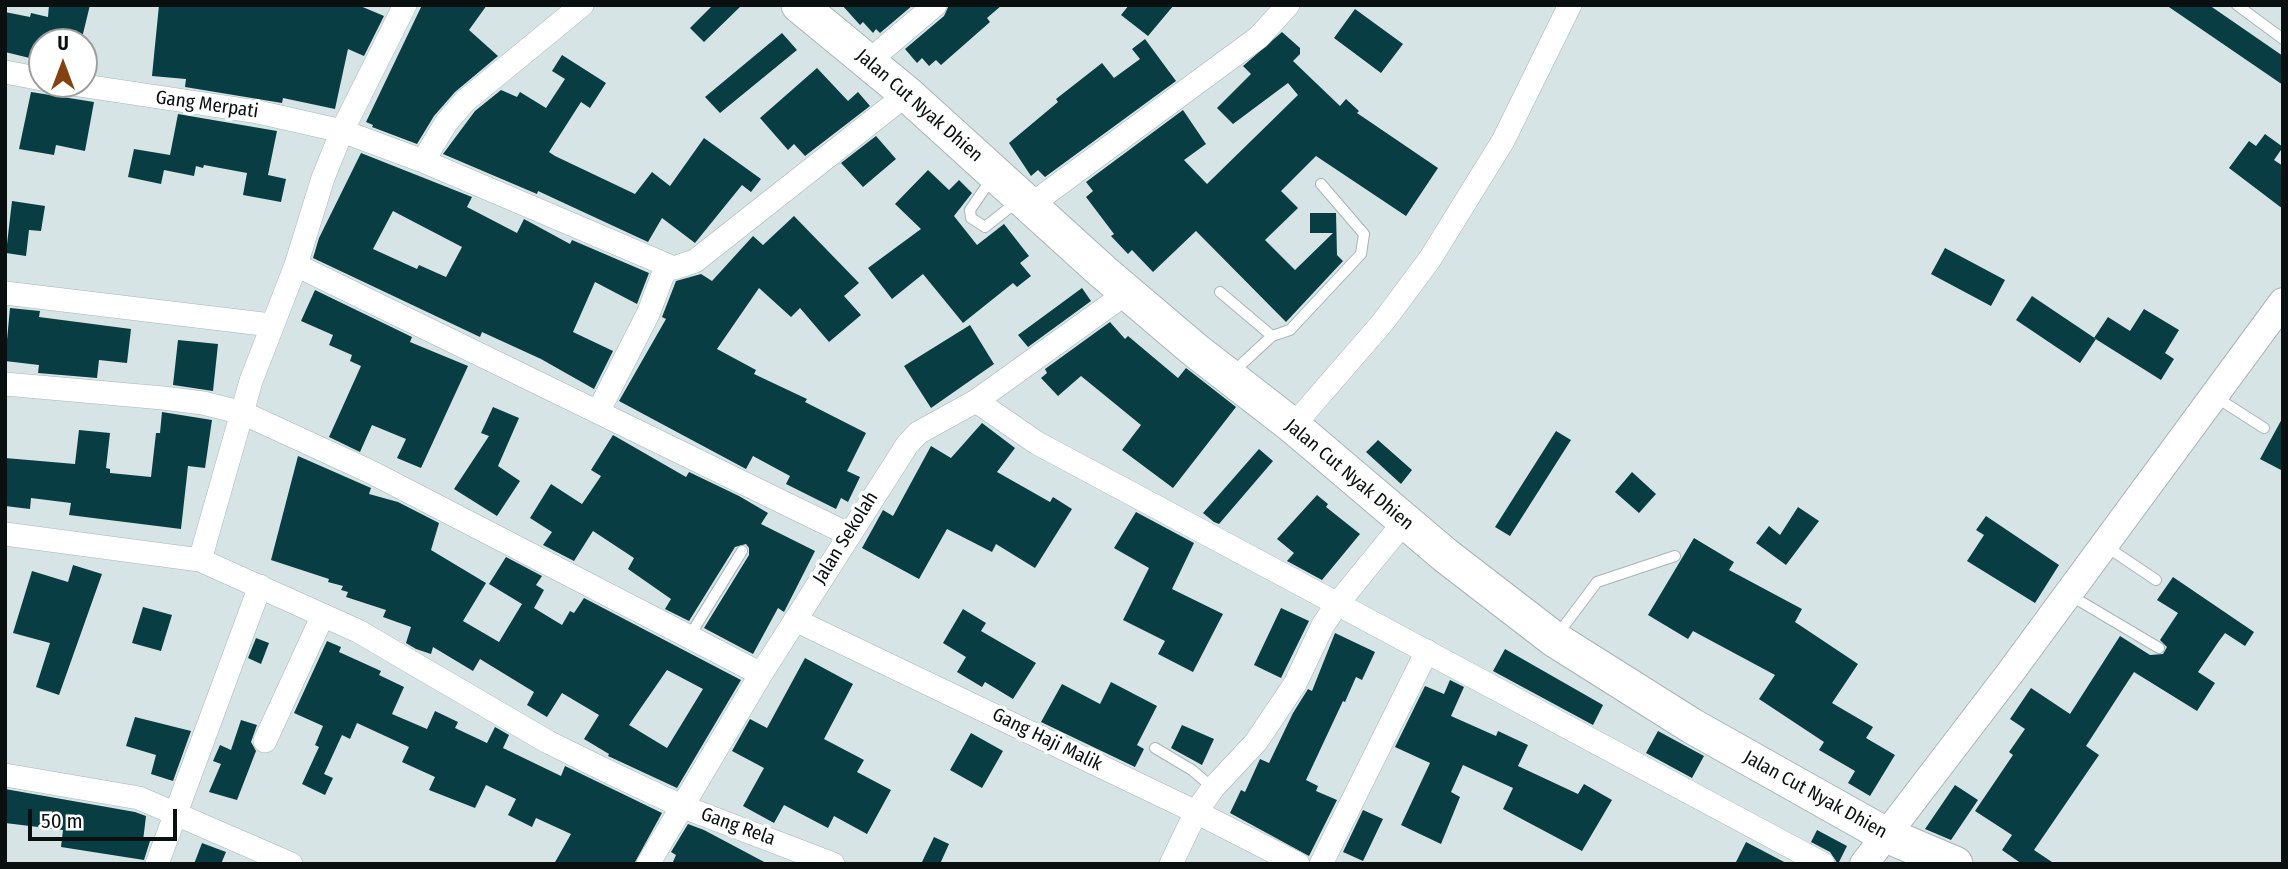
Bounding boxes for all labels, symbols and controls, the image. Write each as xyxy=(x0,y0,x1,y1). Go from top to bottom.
north arrow xyxy=(28,28,98,98)
text: U xyxy=(57,32,69,55)
street label: Jalan Cut Nyak Dhien xyxy=(851,45,987,167)
street label: Gang Merpati xyxy=(154,87,260,123)
street label: Jalan Cut Nyak Dhien xyxy=(1280,415,1418,535)
street label: Jalan Sekolah xyxy=(809,488,883,588)
street label: Gang Haji Malik xyxy=(988,704,1106,776)
street label: Jalan Cut Nyak Dhien xyxy=(1739,746,1891,844)
scale bar xyxy=(32,796,180,840)
street label: Gang Rela xyxy=(698,803,778,851)
text: 50 m xyxy=(41,808,83,834)

